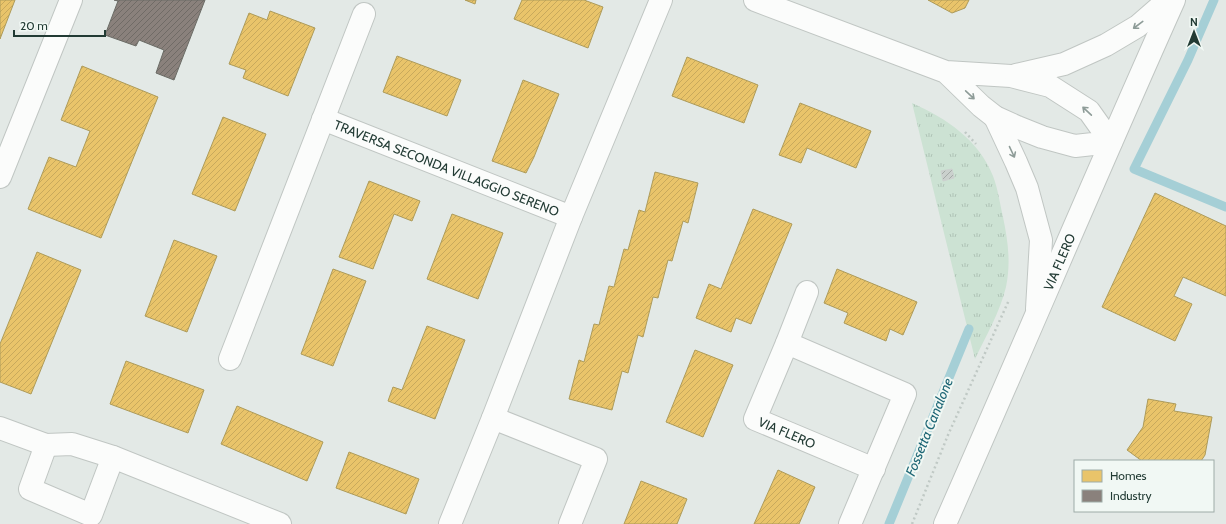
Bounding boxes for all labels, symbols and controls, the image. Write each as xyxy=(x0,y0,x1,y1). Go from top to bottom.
scale bar xyxy=(14,12,105,38)
north arrow xyxy=(1174,12,1214,52)
text: N xyxy=(1190,15,1198,29)
text: 20 m xyxy=(20,18,48,33)
one-way arrow xyxy=(1133,21,1144,29)
one-way arrow xyxy=(965,90,975,100)
one-way arrow xyxy=(1082,106,1092,116)
street label: TRAVERSA SECONDA VILLAGGIO SERENO xyxy=(332,116,561,220)
one-way arrow xyxy=(1009,146,1016,158)
street label: VIA FLERO xyxy=(1040,231,1079,293)
water label: Fossetta Canalone xyxy=(901,375,957,479)
street label: VIA FLERO xyxy=(756,413,818,452)
legend xyxy=(1074,460,1214,512)
text: Homes xyxy=(1110,468,1147,483)
text: Industry xyxy=(1110,488,1151,503)

